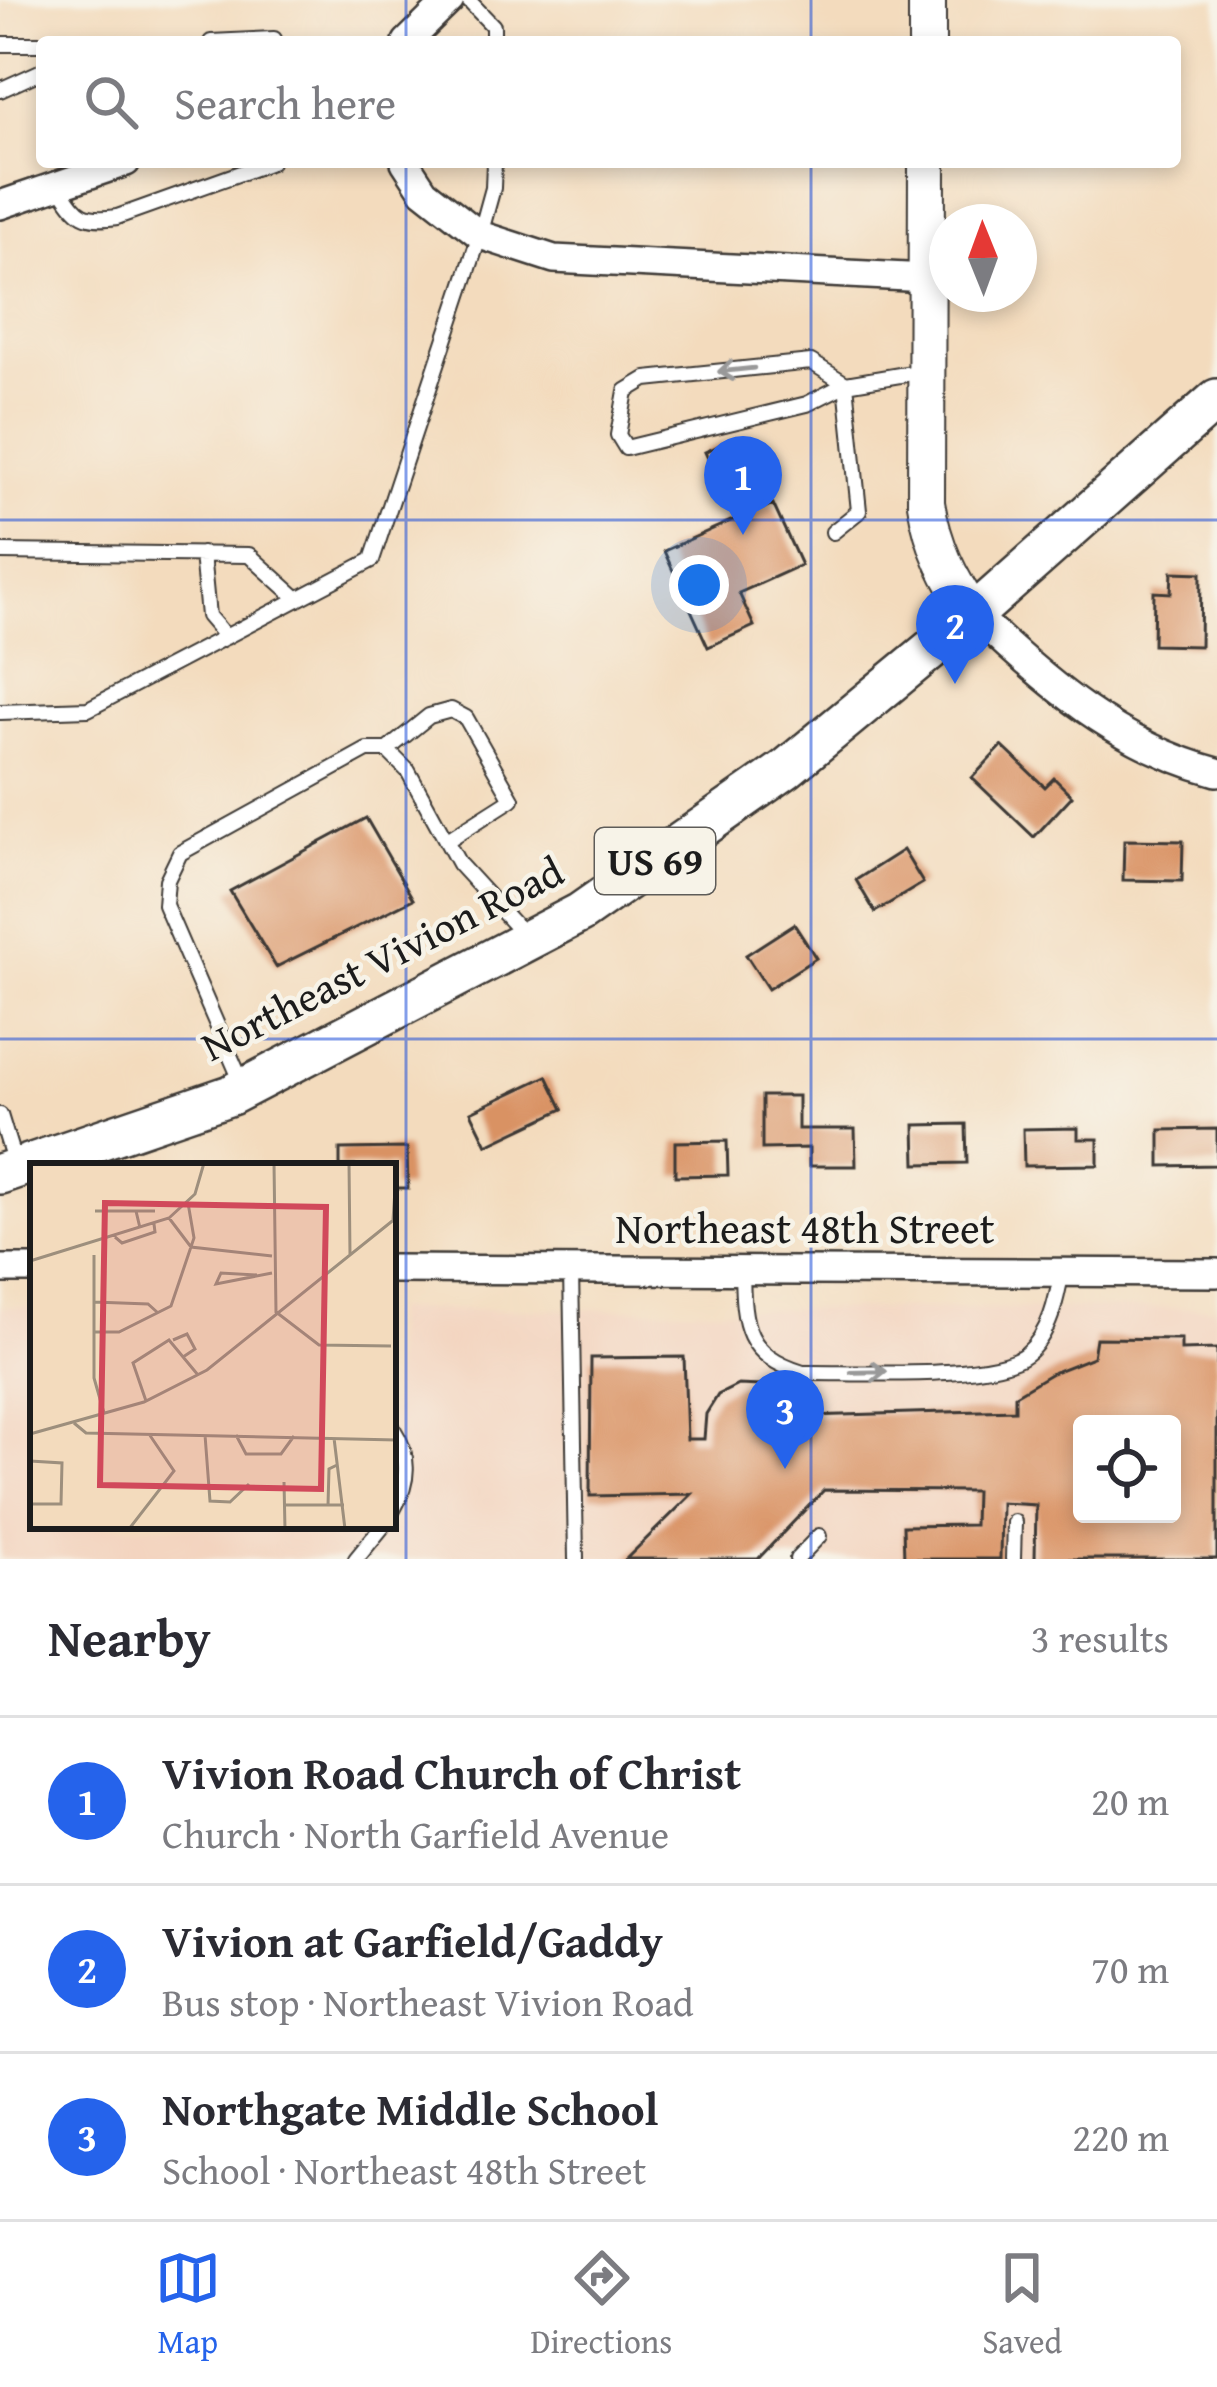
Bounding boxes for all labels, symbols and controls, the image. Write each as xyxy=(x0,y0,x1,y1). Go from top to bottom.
search box xyxy=(36,36,1181,168)
icon: search xyxy=(78,69,144,135)
text: Search here xyxy=(174,70,396,135)
north arrow xyxy=(929,204,1037,312)
one-way arrow xyxy=(717,359,756,382)
pin: 1 xyxy=(704,436,782,535)
your location xyxy=(669,555,729,615)
pin: 2 xyxy=(916,585,994,684)
road number: US 69 xyxy=(595,828,715,894)
street label: Northeast Vivion Road xyxy=(190,840,574,1075)
inset map xyxy=(30,1163,396,1529)
street label: Northeast 48th Street xyxy=(615,1197,995,1258)
one-way arrow xyxy=(849,1360,888,1383)
pin: 3 xyxy=(746,1370,824,1469)
map controls xyxy=(1073,1415,1181,1523)
button: locate xyxy=(1073,1415,1181,1523)
text: Nearby xyxy=(48,1600,211,1675)
text: 3 results xyxy=(1031,1609,1169,1666)
text: Vivion Road Church of Christ xyxy=(162,1740,741,1805)
text: 1 xyxy=(77,1772,97,1829)
text: 20 m xyxy=(1091,1772,1169,1829)
text: Church · North Garfield Avenue xyxy=(162,1805,669,1862)
text: Vivion at Garfield/Gaddy xyxy=(162,1908,663,1973)
text: 2 xyxy=(77,1940,97,1997)
text: 70 m xyxy=(1091,1940,1169,1997)
text: Bus stop · Northeast Vivion Road xyxy=(162,1973,694,2030)
text: Northgate Middle School xyxy=(162,2076,659,2141)
text: 3 xyxy=(77,2108,97,2165)
text: 220 m xyxy=(1072,2108,1169,2165)
text: School · Northeast 48th Street xyxy=(162,2141,646,2198)
tab: Map xyxy=(155,2245,221,2365)
tab: Directions xyxy=(531,2245,672,2365)
tab: Saved xyxy=(982,2245,1062,2365)

